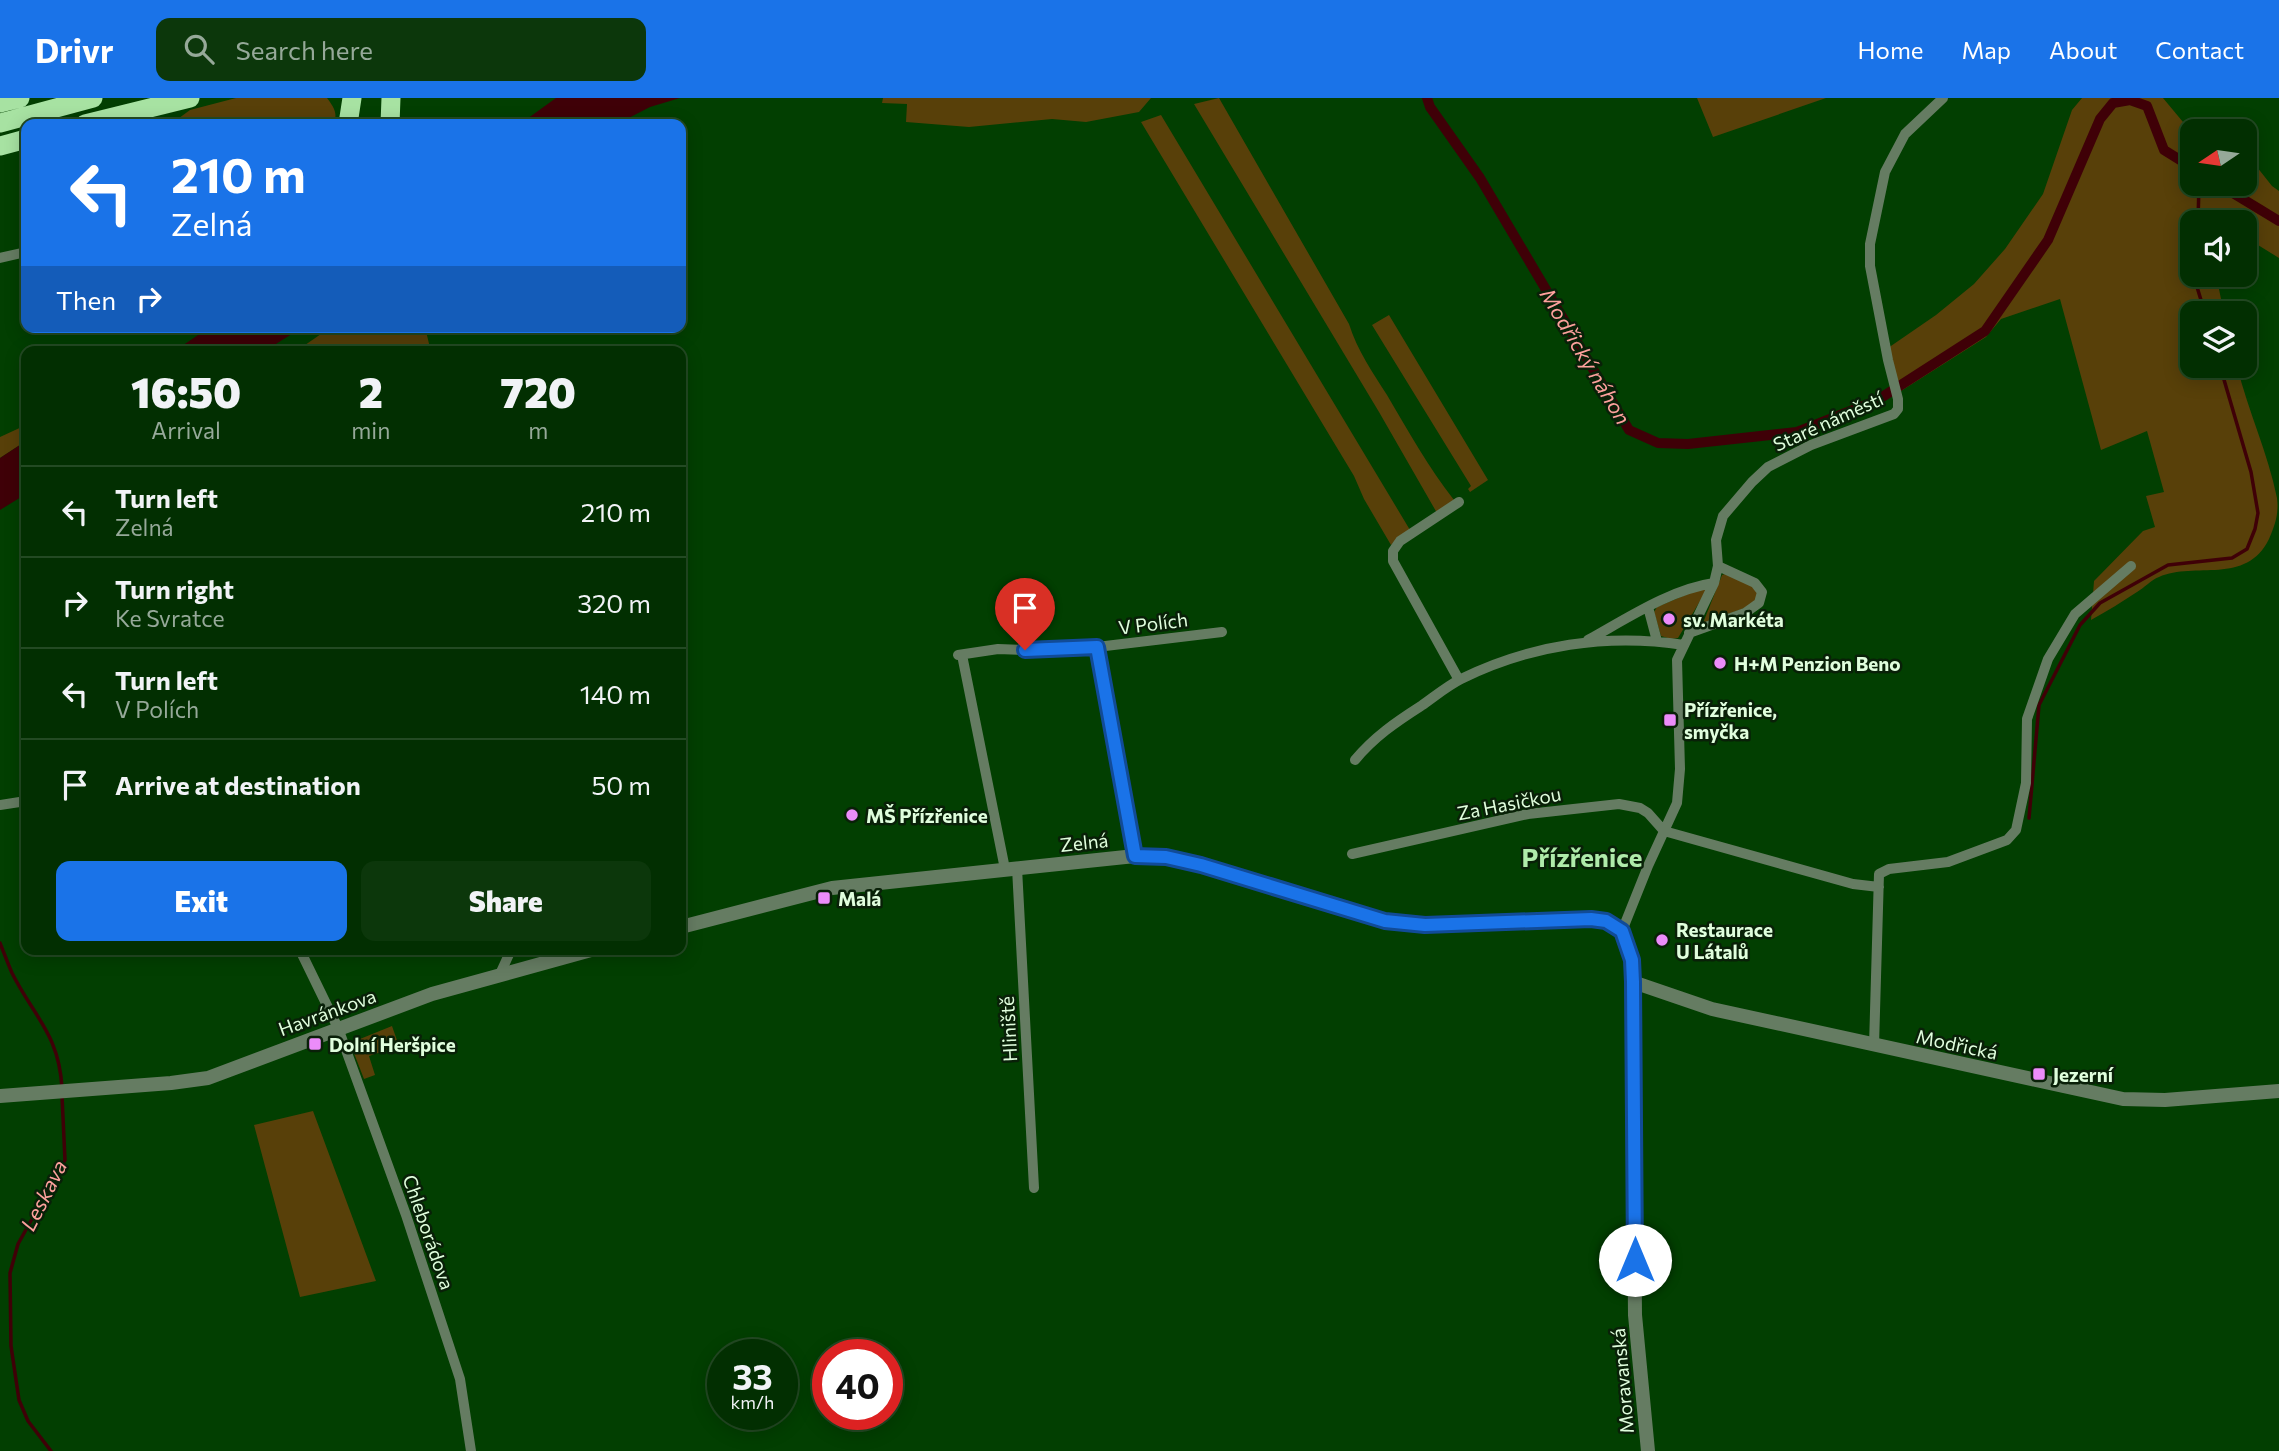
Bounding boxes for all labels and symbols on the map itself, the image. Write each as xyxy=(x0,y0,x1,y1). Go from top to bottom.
north arrow xyxy=(2180,119,2258,196)
water label: Modřický náhon xyxy=(1535,283,1637,429)
street label: Staré náměstí xyxy=(1769,386,1888,456)
pin xyxy=(995,578,1055,650)
street label: V Polích xyxy=(1117,607,1189,639)
place label: sv. Markéta xyxy=(1683,608,1784,631)
marker: sv. Markéta xyxy=(1661,611,1677,627)
place label: H+M Penzion Beno xyxy=(1734,652,1901,675)
marker: H+M Penzion Beno xyxy=(1712,655,1728,671)
place label: Přízřenice, smyčka xyxy=(1684,698,1777,743)
marker: Přízřenice, smyčka xyxy=(1662,712,1678,728)
street label: Za Hasičkou xyxy=(1455,782,1563,824)
place label: MŠ Přízřenice xyxy=(866,804,988,827)
marker: MŠ Přízřenice xyxy=(844,807,860,823)
street label: Zelná xyxy=(1059,828,1109,856)
district label: Přízřenice xyxy=(1522,841,1642,872)
place label: Malá xyxy=(838,887,881,910)
marker: Malá xyxy=(816,890,832,906)
place label: Restaurace U Látalů xyxy=(1676,918,1773,963)
marker: Restaurace U Látalů xyxy=(1654,932,1670,948)
street label: Havránkova xyxy=(275,984,379,1040)
street label: Hliniště xyxy=(995,995,1021,1063)
street label: Modřická xyxy=(1914,1024,2000,1064)
place label: Dolní Heršpice xyxy=(329,1033,456,1056)
marker: Dolní Heršpice xyxy=(307,1036,323,1052)
place label: Jezerní xyxy=(2053,1063,2115,1086)
marker: Jezerní xyxy=(2031,1066,2047,1082)
water label: Leskava xyxy=(15,1155,71,1235)
street label: Chleborádova xyxy=(399,1171,459,1293)
position arrow xyxy=(1598,1223,1672,1297)
street label: Moravanská xyxy=(1606,1327,1638,1435)
speed limit sign: 40 xyxy=(812,1339,903,1430)

